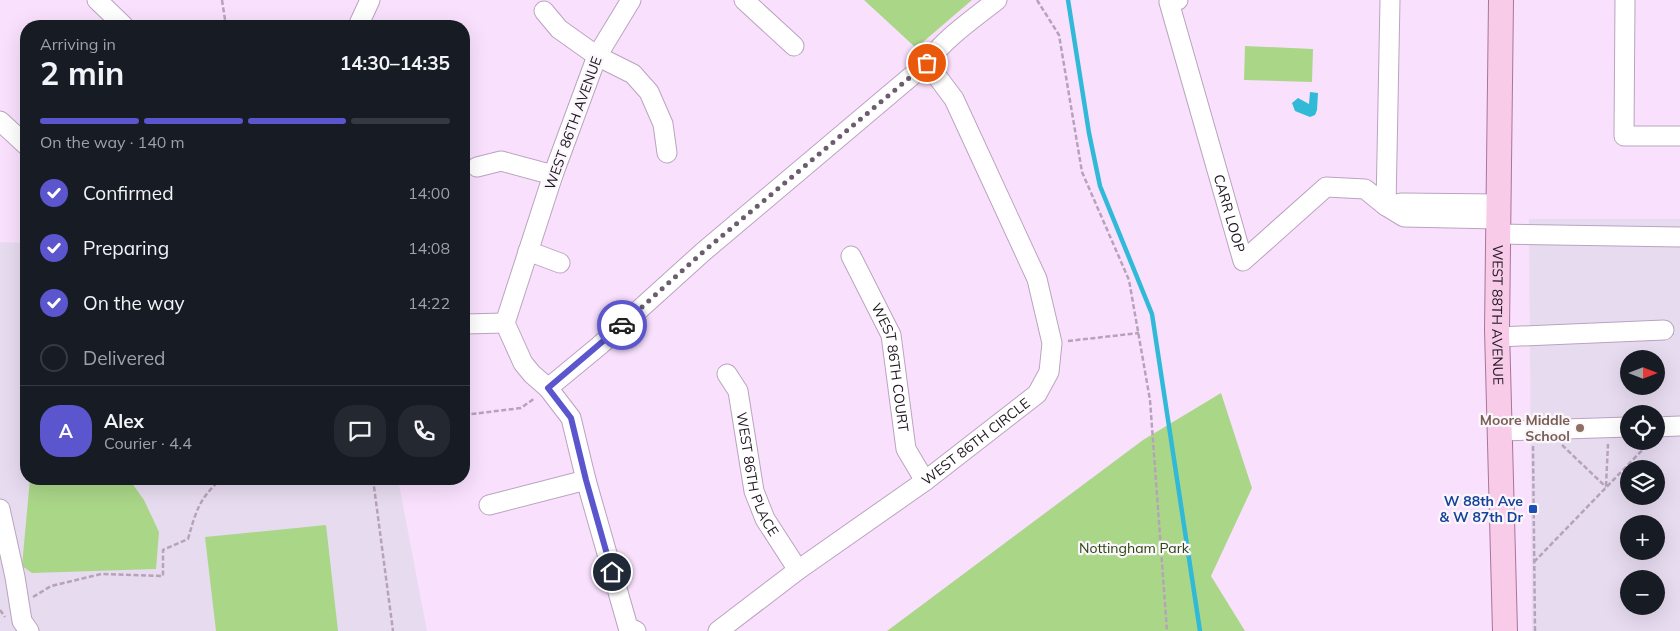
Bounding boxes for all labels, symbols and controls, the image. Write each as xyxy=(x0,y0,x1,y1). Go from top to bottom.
text: Arriving in xyxy=(40,34,116,54)
pin xyxy=(906,42,948,84)
icon: bag xyxy=(913,49,941,77)
text: 14:30–14:35 xyxy=(340,51,450,75)
text: 2 min xyxy=(40,53,124,93)
street label: WEST 86TH AVENUE xyxy=(541,54,605,192)
text: On the way · 140 m xyxy=(40,132,185,152)
street label: CARR LOOP xyxy=(1210,172,1249,255)
icon: check xyxy=(40,179,68,207)
text: Confirmed xyxy=(83,181,174,205)
text: 14:00 xyxy=(408,183,450,203)
icon: check xyxy=(40,234,68,262)
text: Preparing xyxy=(83,236,169,260)
text: 14:08 xyxy=(408,238,450,258)
street label: WEST 88TH AVENUE xyxy=(1488,245,1507,385)
icon: check xyxy=(40,289,68,317)
text: On the way xyxy=(83,291,185,315)
text: 14:22 xyxy=(408,293,450,313)
courier xyxy=(597,300,647,350)
street label: WEST 86TH COURT xyxy=(867,300,913,433)
icon: car xyxy=(608,311,636,339)
text: Delivered xyxy=(83,346,165,370)
north arrow xyxy=(1620,350,1665,395)
map controls xyxy=(1620,350,1665,615)
street label: WEST 86TH CIRCLE xyxy=(918,394,1034,489)
button: chat xyxy=(334,405,386,457)
button: phone xyxy=(398,405,450,457)
button: locate xyxy=(1620,405,1665,450)
text: Alex xyxy=(104,409,144,433)
street label: WEST 86TH PLACE xyxy=(733,411,783,540)
place label: Moore Middle School xyxy=(1480,411,1570,445)
text: A xyxy=(59,419,73,443)
marker: Moore Middle School xyxy=(1574,422,1586,434)
text: Courier · 4.4 xyxy=(104,433,192,453)
button: layers xyxy=(1620,460,1665,505)
place label: W 88th Ave & W 87th Dr xyxy=(1439,492,1523,526)
marker: W 88th Ave & W 87th Dr xyxy=(1527,503,1539,515)
button: + xyxy=(1620,515,1665,560)
park label: Nottingham Park xyxy=(1079,539,1190,557)
pin xyxy=(591,551,633,593)
icon: home xyxy=(598,558,626,586)
button: − xyxy=(1620,570,1665,615)

